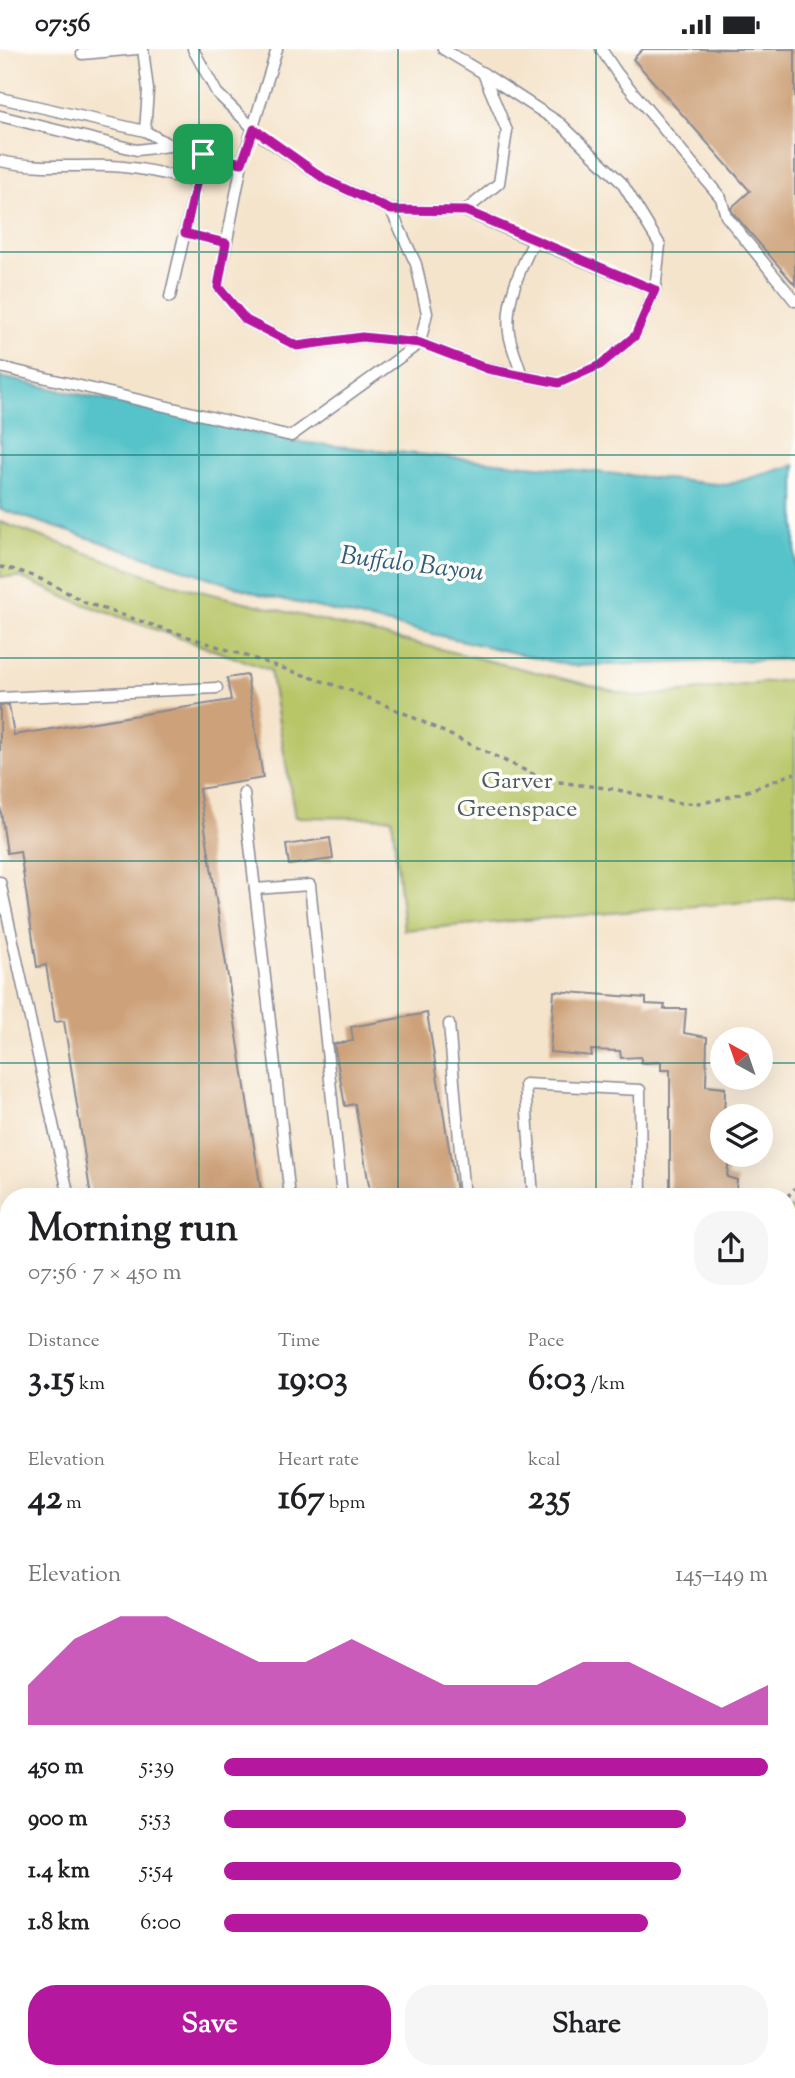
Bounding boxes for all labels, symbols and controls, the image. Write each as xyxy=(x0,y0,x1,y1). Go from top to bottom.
text: 07:56 xyxy=(35,6,90,43)
pin xyxy=(173,124,233,184)
icon: arrive xyxy=(184,135,222,173)
water label: Buffalo Bayou xyxy=(338,538,486,592)
park label: Garver Greenspace xyxy=(457,765,577,827)
north arrow xyxy=(710,1027,774,1090)
map controls xyxy=(710,1027,773,1167)
button: layers xyxy=(710,1104,773,1167)
text: Morning run xyxy=(28,1204,238,1258)
button: share xyxy=(694,1211,768,1285)
text: 07:56 · 7 × 450 m xyxy=(28,1257,182,1290)
text: Distance xyxy=(28,1328,100,1355)
text: Time xyxy=(278,1328,320,1355)
text: Pace xyxy=(528,1328,564,1355)
text: 3.15 xyxy=(28,1355,75,1406)
text: 19:03 xyxy=(278,1355,348,1406)
text: 6:03 xyxy=(528,1355,586,1406)
text: km xyxy=(75,1371,105,1398)
text: /km xyxy=(586,1371,625,1398)
text: Elevation xyxy=(28,1447,105,1474)
text: Heart rate xyxy=(278,1447,359,1474)
text: kcal xyxy=(528,1447,561,1474)
text: 42 xyxy=(28,1474,62,1525)
text: 167 xyxy=(278,1474,325,1525)
text: 235 xyxy=(528,1474,571,1525)
text: m xyxy=(62,1490,82,1517)
text: bpm xyxy=(325,1490,365,1517)
text: Elevation xyxy=(28,1559,121,1592)
text: 145–149 m xyxy=(675,1559,768,1592)
text: 450 m xyxy=(28,1751,84,1784)
text: 5:39 xyxy=(140,1751,174,1784)
text: 900 m xyxy=(28,1803,87,1836)
text: 5:53 xyxy=(140,1803,171,1836)
text: 1.4 km xyxy=(28,1855,90,1888)
text: 5:54 xyxy=(140,1855,173,1888)
text: 1.8 km xyxy=(28,1907,90,1940)
text: 6:00 xyxy=(140,1907,181,1940)
button: Save xyxy=(28,1985,391,2065)
button: Share xyxy=(405,1985,768,2065)

